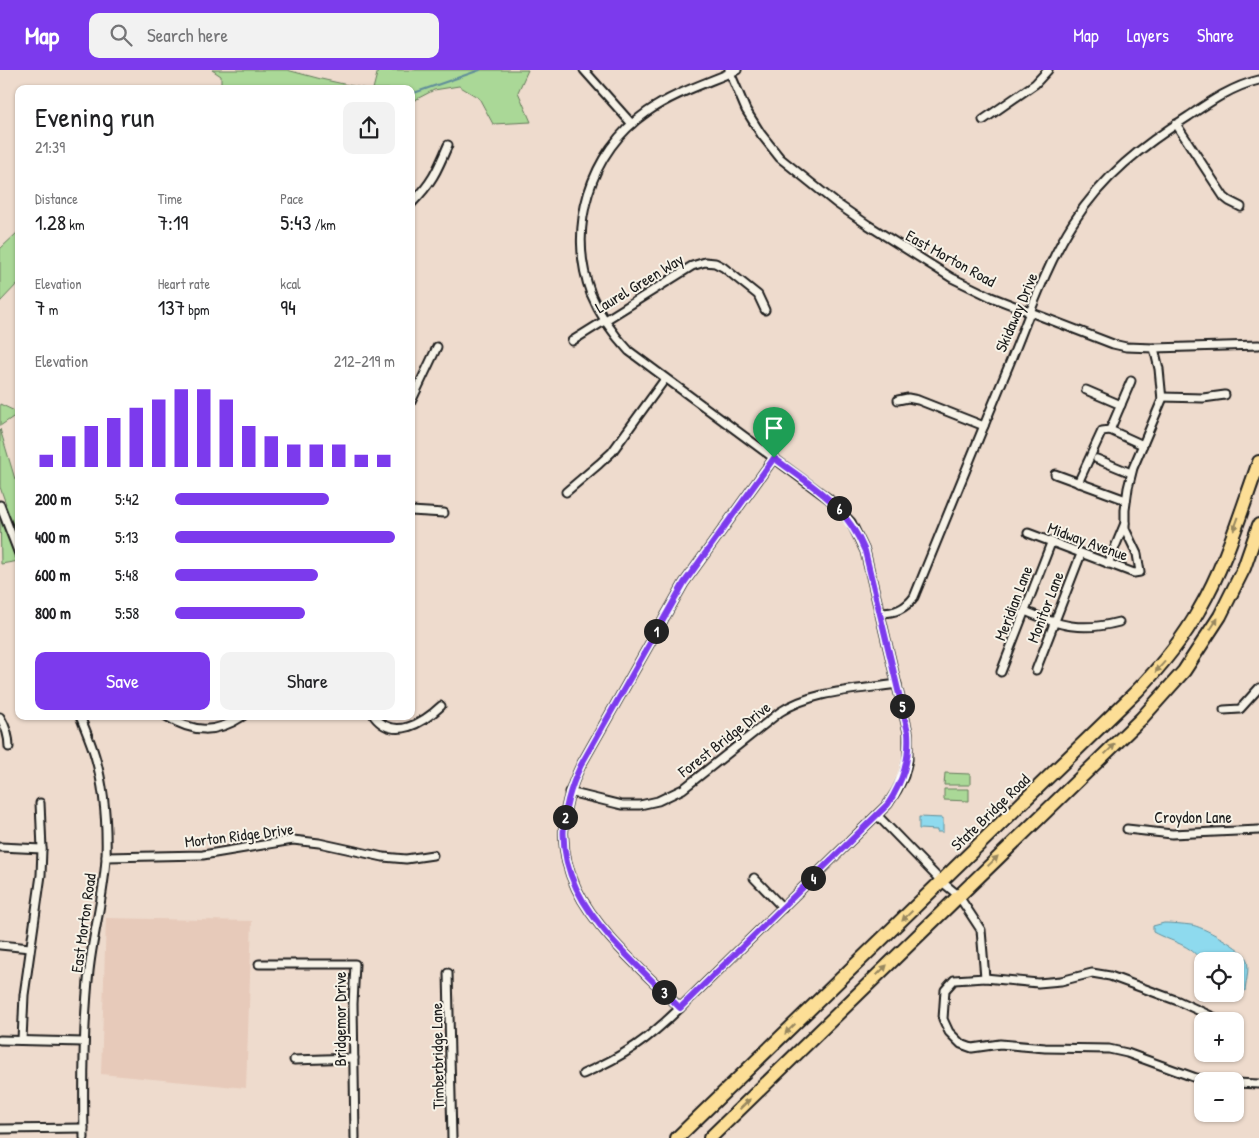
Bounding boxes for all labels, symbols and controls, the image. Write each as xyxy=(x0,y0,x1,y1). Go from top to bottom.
search box xyxy=(89,13,439,58)
text: Map xyxy=(25,19,59,51)
icon: search xyxy=(107,21,135,49)
text: Search here xyxy=(147,22,228,48)
text: Map xyxy=(1073,23,1099,48)
text: Layers xyxy=(1127,23,1169,48)
text: Share xyxy=(1197,23,1234,48)
text: Evening run xyxy=(35,98,155,136)
button: share xyxy=(343,102,395,154)
text: 21:39 xyxy=(35,136,65,158)
text: Distance xyxy=(35,189,78,208)
text: Time xyxy=(158,189,182,208)
text: Pace xyxy=(280,189,304,208)
text: 1.28 xyxy=(35,208,66,237)
text: 7:19 xyxy=(158,208,188,237)
text: 5:43 xyxy=(280,208,311,237)
text: km xyxy=(66,215,85,234)
text: /km xyxy=(311,215,336,234)
street label: East Morton Road xyxy=(902,224,1000,292)
street label: Laurel Green Way xyxy=(591,248,687,318)
street label: Skidaway Drive xyxy=(989,268,1043,355)
text: Elevation xyxy=(35,274,82,293)
text: Heart rate xyxy=(158,274,210,293)
text: kcal xyxy=(280,274,301,293)
text: 7 xyxy=(35,293,45,322)
text: 137 xyxy=(158,293,185,322)
text: 94 xyxy=(280,293,296,322)
text: m xyxy=(45,300,58,319)
text: bpm xyxy=(185,300,210,319)
text: Elevation xyxy=(35,350,88,372)
text: 212–219 m xyxy=(334,350,395,372)
pin xyxy=(753,407,795,458)
icon: arrive xyxy=(760,414,788,442)
text: 200 m xyxy=(35,488,71,510)
text: 5:42 xyxy=(115,488,139,510)
pin: 6 xyxy=(826,496,852,520)
text: 6 xyxy=(837,499,842,518)
street label: Midway Avenue xyxy=(1045,516,1132,566)
one-way arrow xyxy=(1232,517,1240,532)
text: 400 m xyxy=(35,526,70,548)
text: 5:13 xyxy=(115,526,138,548)
street label: Meridian Lane xyxy=(989,562,1038,644)
text: 600 m xyxy=(35,564,70,586)
text: 5:48 xyxy=(115,564,138,586)
street label: Monitor Lane xyxy=(1021,568,1069,646)
text: 800 m xyxy=(35,602,71,624)
text: 5:58 xyxy=(115,602,139,624)
pin: 1 xyxy=(644,618,668,644)
one-way arrow xyxy=(1209,618,1219,631)
text: 1 xyxy=(654,622,659,641)
button: Save xyxy=(35,652,210,710)
button: Share xyxy=(220,652,395,710)
one-way arrow xyxy=(1154,660,1166,672)
pin: 5 xyxy=(890,694,914,718)
street label: Forest Bridge Drive xyxy=(672,696,775,783)
text: 5 xyxy=(900,697,905,716)
one-way arrow xyxy=(1104,743,1116,755)
street label: State Bridge Road xyxy=(946,769,1034,855)
pin: 2 xyxy=(552,804,578,830)
street label: Croydon Lane xyxy=(1154,806,1232,828)
text: 2 xyxy=(562,808,569,827)
street label: Morton Ridge Drive xyxy=(183,817,295,853)
one-way arrow xyxy=(987,856,999,868)
pin: 4 xyxy=(800,866,826,890)
text: 4 xyxy=(811,869,816,888)
street label: East Morton Road xyxy=(65,872,101,974)
one-way arrow xyxy=(902,910,914,922)
map controls xyxy=(1194,952,1244,1122)
button: locate xyxy=(1194,952,1244,1002)
one-way arrow xyxy=(875,964,887,976)
street label: Bridgemor Drive xyxy=(329,971,351,1066)
pin: 3 xyxy=(652,980,676,1004)
text: 3 xyxy=(661,983,668,1002)
street label: Timberbridge Lane xyxy=(425,1002,449,1110)
button: + xyxy=(1194,1012,1244,1062)
one-way arrow xyxy=(785,1023,797,1035)
button: − xyxy=(1194,1072,1244,1122)
one-way arrow xyxy=(738,1098,750,1110)

